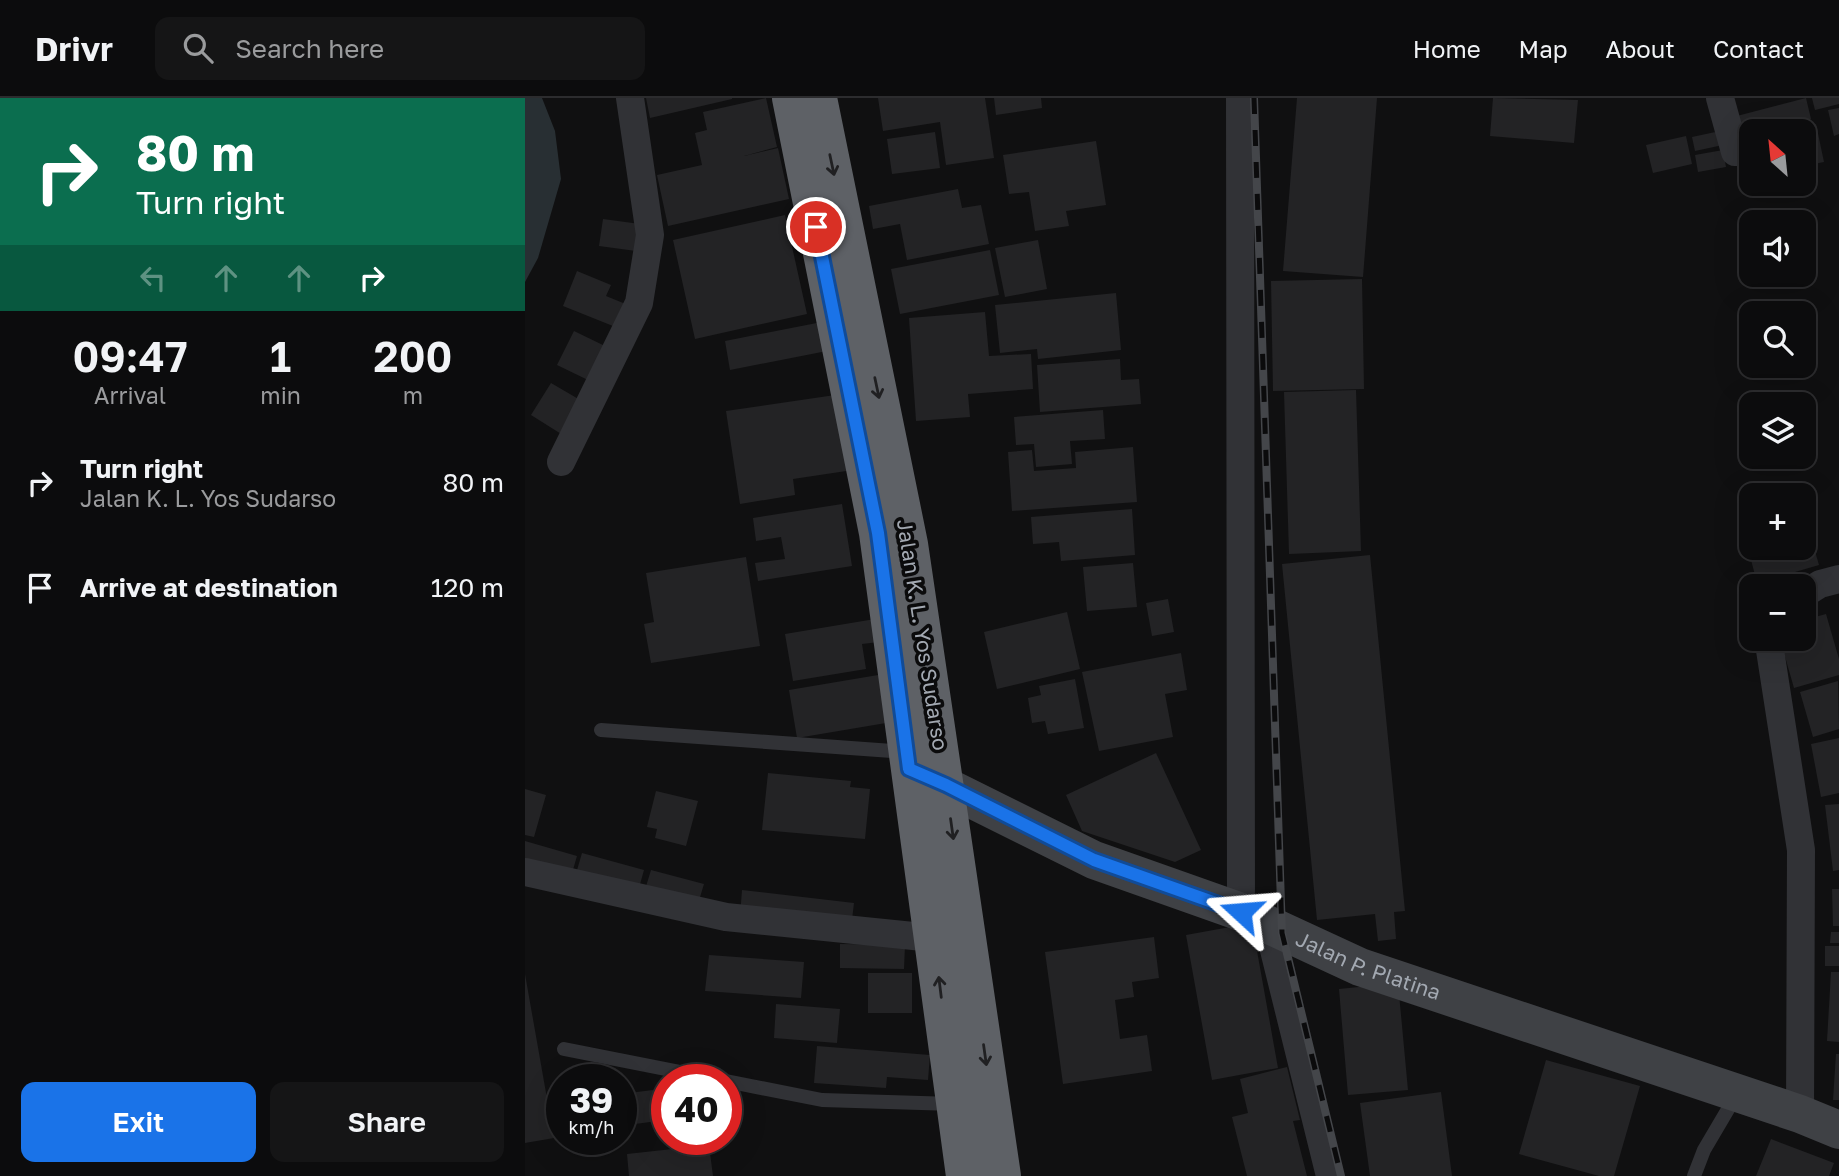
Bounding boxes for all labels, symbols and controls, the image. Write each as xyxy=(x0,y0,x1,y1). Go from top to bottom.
search box xyxy=(155,17,645,80)
text: Drivr xyxy=(35,29,113,68)
icon: search xyxy=(179,29,217,67)
text: Search here xyxy=(235,33,384,64)
text: Home xyxy=(1413,34,1481,63)
text: Map xyxy=(1519,34,1568,63)
text: About xyxy=(1606,34,1675,63)
text: Contact xyxy=(1713,34,1804,63)
north arrow xyxy=(1739,119,1817,196)
map controls xyxy=(1739,119,1816,651)
text: 80 m xyxy=(136,123,254,182)
icon: right xyxy=(21,126,112,217)
one-way arrow xyxy=(825,153,839,176)
text: Turn right xyxy=(136,183,285,221)
pin xyxy=(786,197,846,257)
icon: arrive xyxy=(797,208,835,246)
button: sound xyxy=(1739,210,1816,287)
icon: left xyxy=(134,259,172,297)
icon: ahead xyxy=(207,259,245,297)
icon: ahead xyxy=(280,259,318,297)
icon: right xyxy=(353,259,391,297)
button: search xyxy=(1739,301,1816,378)
text: 09:47 xyxy=(73,331,188,381)
text: 1 xyxy=(270,331,291,381)
text: 200 xyxy=(374,331,452,381)
one-way arrow xyxy=(871,376,885,399)
text: Arrival xyxy=(94,381,166,409)
text: min xyxy=(260,381,301,409)
text: m xyxy=(403,381,423,409)
button: layers xyxy=(1739,392,1816,469)
text: Turn right xyxy=(80,453,203,484)
icon: right xyxy=(21,464,59,502)
text: 80 m xyxy=(443,467,504,498)
button: + xyxy=(1739,483,1816,560)
text: Jalan K. L. Yos Sudarso xyxy=(80,484,336,512)
street label: Jalan K. L. Yos Sudarso xyxy=(892,517,954,752)
icon: arrive xyxy=(21,569,59,607)
text: Arrive at destination xyxy=(80,572,338,603)
text: 120 m xyxy=(431,572,504,603)
button: − xyxy=(1739,574,1816,651)
one-way arrow xyxy=(946,817,959,840)
position arrow xyxy=(1204,875,1278,949)
street label: Jalan P. Platina xyxy=(1292,925,1444,1005)
one-way arrow xyxy=(933,976,946,999)
one-way arrow xyxy=(978,1043,991,1065)
speed limit sign: 40 xyxy=(651,1064,742,1155)
text: 39 xyxy=(570,1079,613,1121)
button: Exit xyxy=(21,1082,256,1162)
button: Share xyxy=(270,1082,504,1162)
text: km/h xyxy=(569,1116,614,1138)

